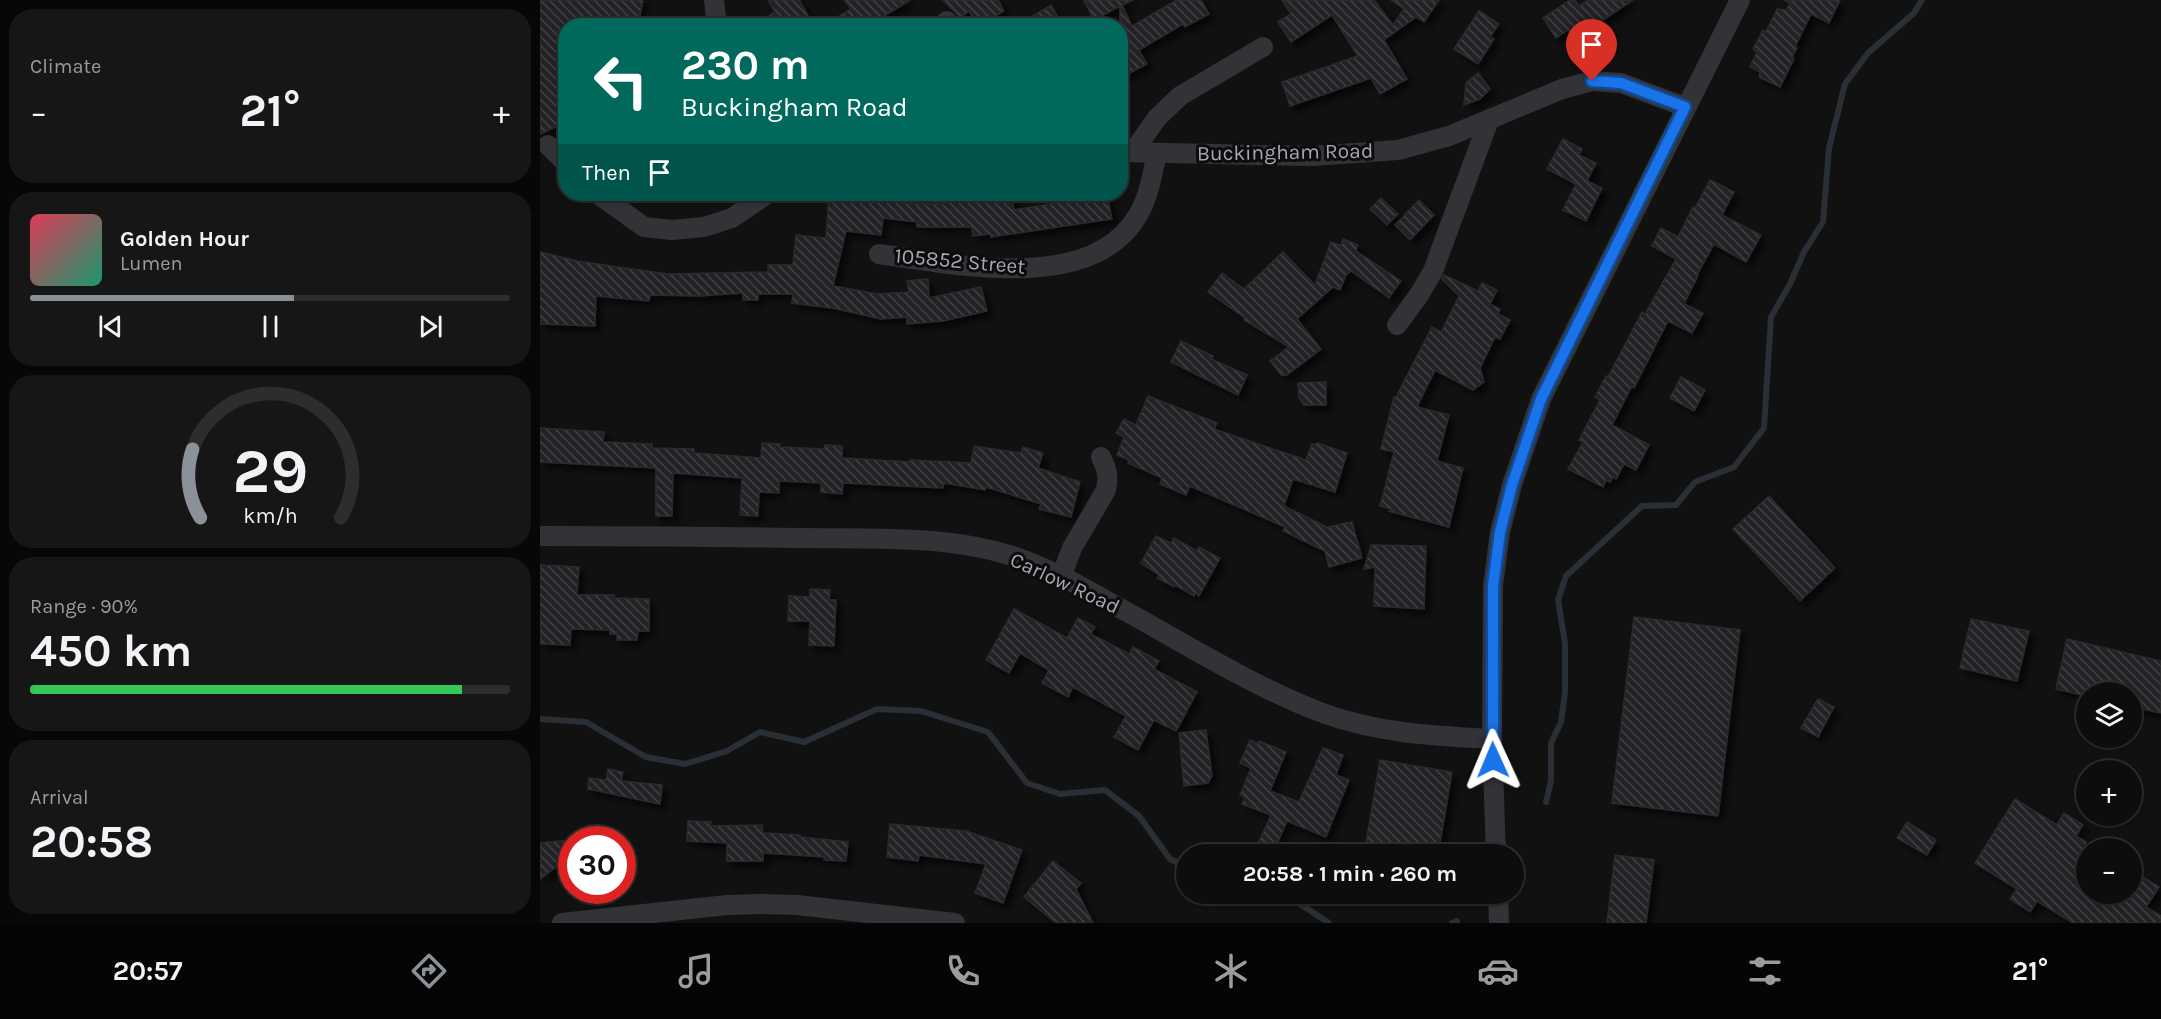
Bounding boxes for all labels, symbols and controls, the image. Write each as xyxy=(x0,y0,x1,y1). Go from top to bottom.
pin xyxy=(1566,19,1617,81)
icon: arrive xyxy=(1575,28,1608,61)
text: 230 m xyxy=(681,40,810,90)
icon: left xyxy=(582,42,660,120)
text: Climate xyxy=(30,55,101,78)
text: 21° xyxy=(240,85,300,137)
text: Buckingham Road xyxy=(681,91,908,123)
text: − xyxy=(30,93,47,131)
text: + xyxy=(493,93,510,131)
street label: Buckingham Road xyxy=(1197,138,1373,166)
icon: arrive xyxy=(643,156,676,189)
text: Then xyxy=(582,160,631,186)
text: Golden Hour xyxy=(120,226,249,252)
street label: 105852 Street xyxy=(894,243,1026,279)
text: Lumen xyxy=(120,252,183,275)
icon: previous xyxy=(94,310,127,343)
icon: pause xyxy=(254,310,287,343)
icon: next xyxy=(414,310,447,343)
text: 29 xyxy=(232,436,308,509)
text: km/h xyxy=(243,504,297,529)
street label: Carlow Road xyxy=(1006,547,1124,619)
text: Range · 90% xyxy=(30,595,138,618)
text: 450 km xyxy=(30,625,192,677)
map controls xyxy=(2076,682,2142,904)
button: layers xyxy=(2076,682,2142,748)
position arrow xyxy=(1461,728,1525,792)
button: + xyxy=(2076,760,2142,826)
text: Arrival xyxy=(30,786,89,809)
text: 20:58 xyxy=(30,816,153,868)
speed limit sign: 30 xyxy=(558,826,636,904)
button: − xyxy=(2076,838,2142,904)
text: 20:58 · 1 min · 260 m xyxy=(1243,861,1457,887)
icon: directions xyxy=(408,950,450,992)
icon: music xyxy=(675,950,717,992)
icon: phone xyxy=(942,950,984,992)
icon: climate xyxy=(1210,950,1252,992)
icon: car xyxy=(1477,950,1519,992)
icon: filters xyxy=(1744,950,1786,992)
text: 20:57 xyxy=(113,955,183,987)
text: 21° xyxy=(2012,955,2048,987)

